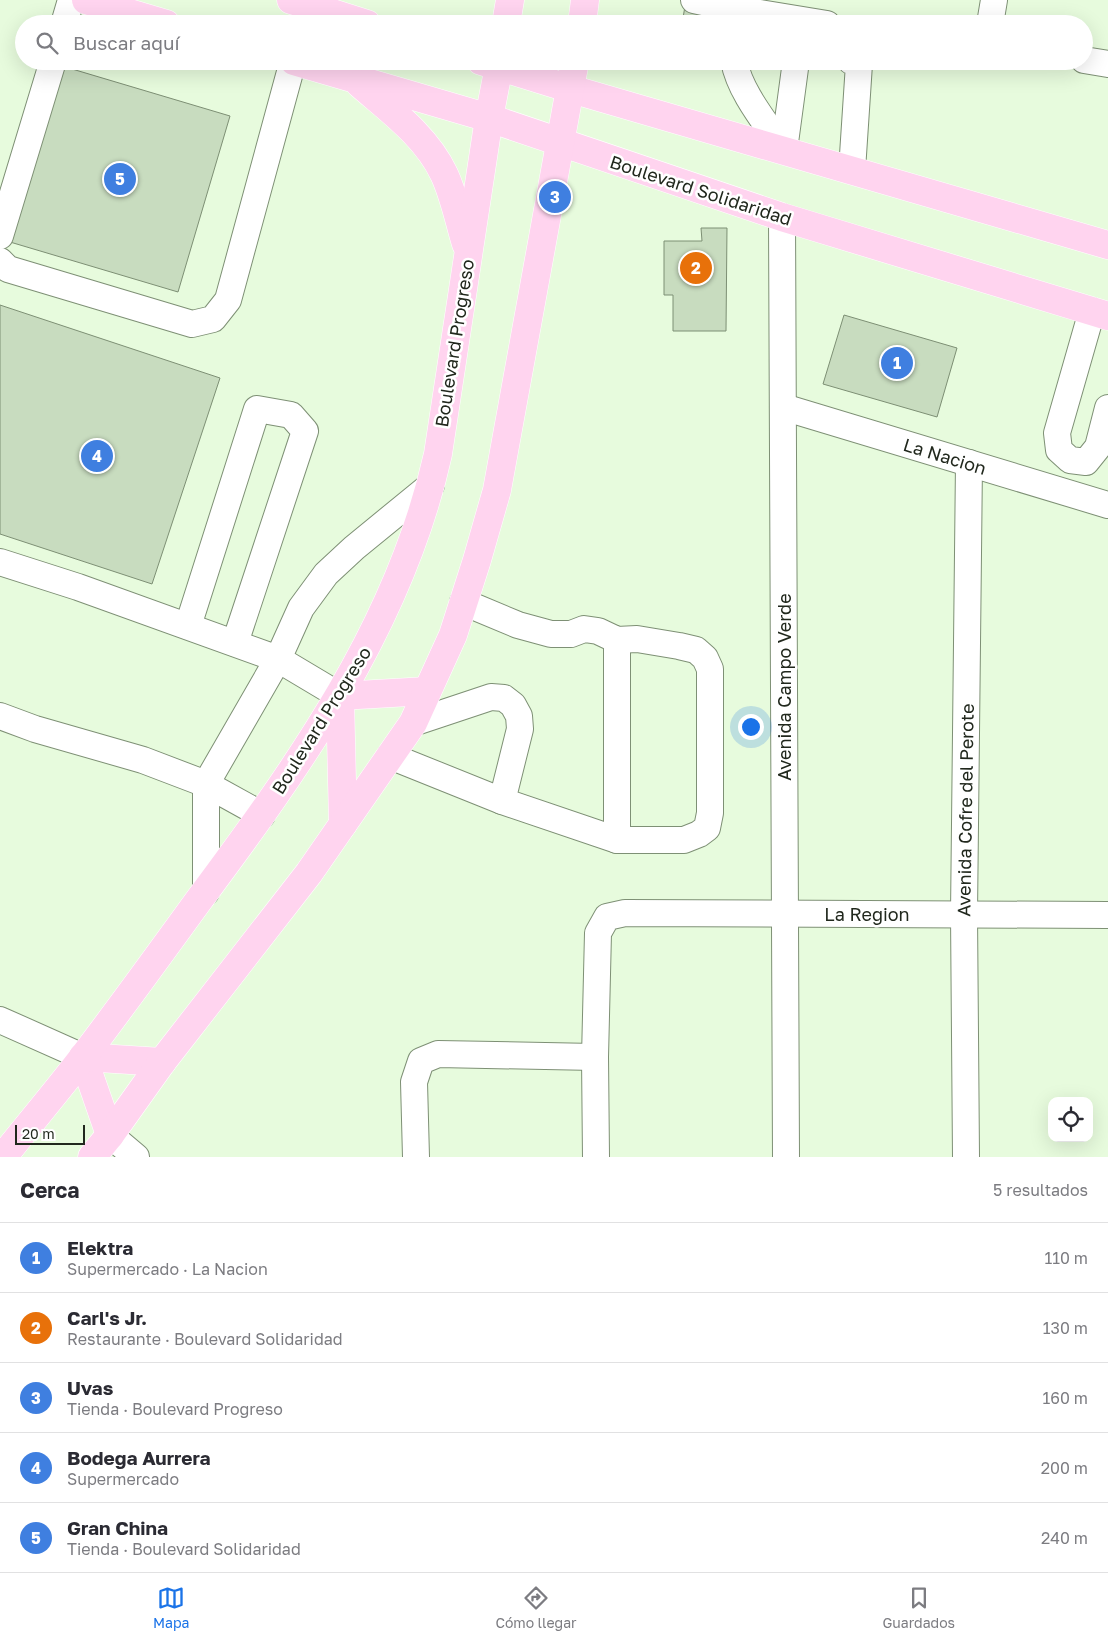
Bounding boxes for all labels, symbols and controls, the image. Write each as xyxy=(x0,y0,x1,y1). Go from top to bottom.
search box xyxy=(15,15,1093,70)
icon: search xyxy=(33,29,61,57)
text: Buscar aquí xyxy=(73,31,180,54)
street label: Boulevard Solidaridad xyxy=(607,150,795,230)
pin: 5 xyxy=(104,160,136,198)
pin: 3 xyxy=(539,178,571,216)
pin: 2 xyxy=(680,249,712,287)
street label: Boulevard Progreso xyxy=(430,257,478,429)
pin: 1 xyxy=(881,344,913,382)
street label: La Nacion xyxy=(901,433,989,479)
pin: 4 xyxy=(81,437,113,475)
street label: Avenida Campo Verde xyxy=(773,593,795,781)
street label: Boulevard Progreso xyxy=(267,642,375,798)
street label: Avenida Cofre del Perote xyxy=(952,703,978,917)
your location xyxy=(738,714,764,740)
street label: La Region xyxy=(824,903,910,925)
map controls xyxy=(1048,1097,1093,1142)
button: locate xyxy=(1048,1097,1093,1142)
scale bar xyxy=(15,1122,85,1145)
text: 20 m xyxy=(22,1125,55,1142)
text: Cerca xyxy=(20,1177,79,1203)
text: 5 resultados xyxy=(993,1180,1088,1200)
text: Elektra xyxy=(67,1236,133,1259)
text: 1 xyxy=(32,1248,40,1268)
text: 110 m xyxy=(1044,1248,1088,1268)
text: Supermercado · La Nacion xyxy=(67,1259,268,1279)
text: Carl's Jr. xyxy=(67,1306,147,1329)
text: 2 xyxy=(31,1318,41,1338)
text: 130 m xyxy=(1043,1318,1088,1338)
text: Restaurante · Boulevard Solidaridad xyxy=(67,1329,343,1349)
text: Uvas xyxy=(67,1376,113,1399)
text: 3 xyxy=(31,1388,41,1408)
text: 160 m xyxy=(1042,1388,1088,1408)
text: Tienda · Boulevard Progreso xyxy=(67,1399,283,1419)
text: Bodega Aurrera xyxy=(67,1446,211,1469)
text: 4 xyxy=(31,1458,41,1478)
text: 200 m xyxy=(1041,1458,1088,1478)
text: Supermercado xyxy=(67,1469,179,1489)
text: Gran China xyxy=(67,1516,168,1539)
text: 5 xyxy=(31,1528,41,1548)
text: 240 m xyxy=(1041,1528,1088,1548)
text: Tienda · Boulevard Solidaridad xyxy=(67,1539,301,1559)
tab: Mapa xyxy=(153,1584,189,1631)
tab: Cómo llegar xyxy=(495,1584,577,1631)
tab: Guardados xyxy=(882,1584,955,1631)

